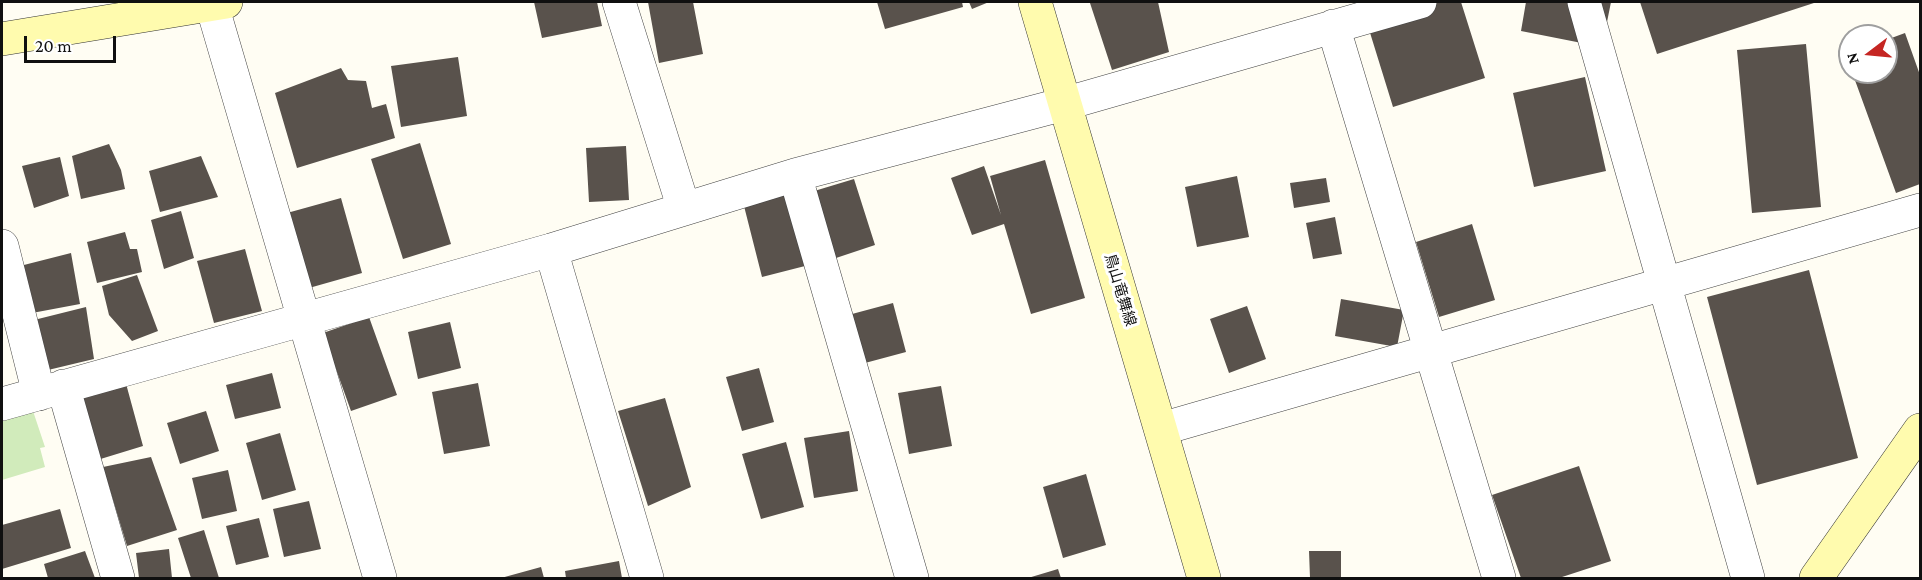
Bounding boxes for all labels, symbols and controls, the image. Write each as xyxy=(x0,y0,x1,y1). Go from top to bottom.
scale bar xyxy=(27,24,118,62)
north arrow xyxy=(1838,24,1898,84)
text: 20 m xyxy=(35,36,72,56)
text: N xyxy=(1842,51,1862,66)
street label: 鳥山竜舞線 xyxy=(1100,252,1140,328)

